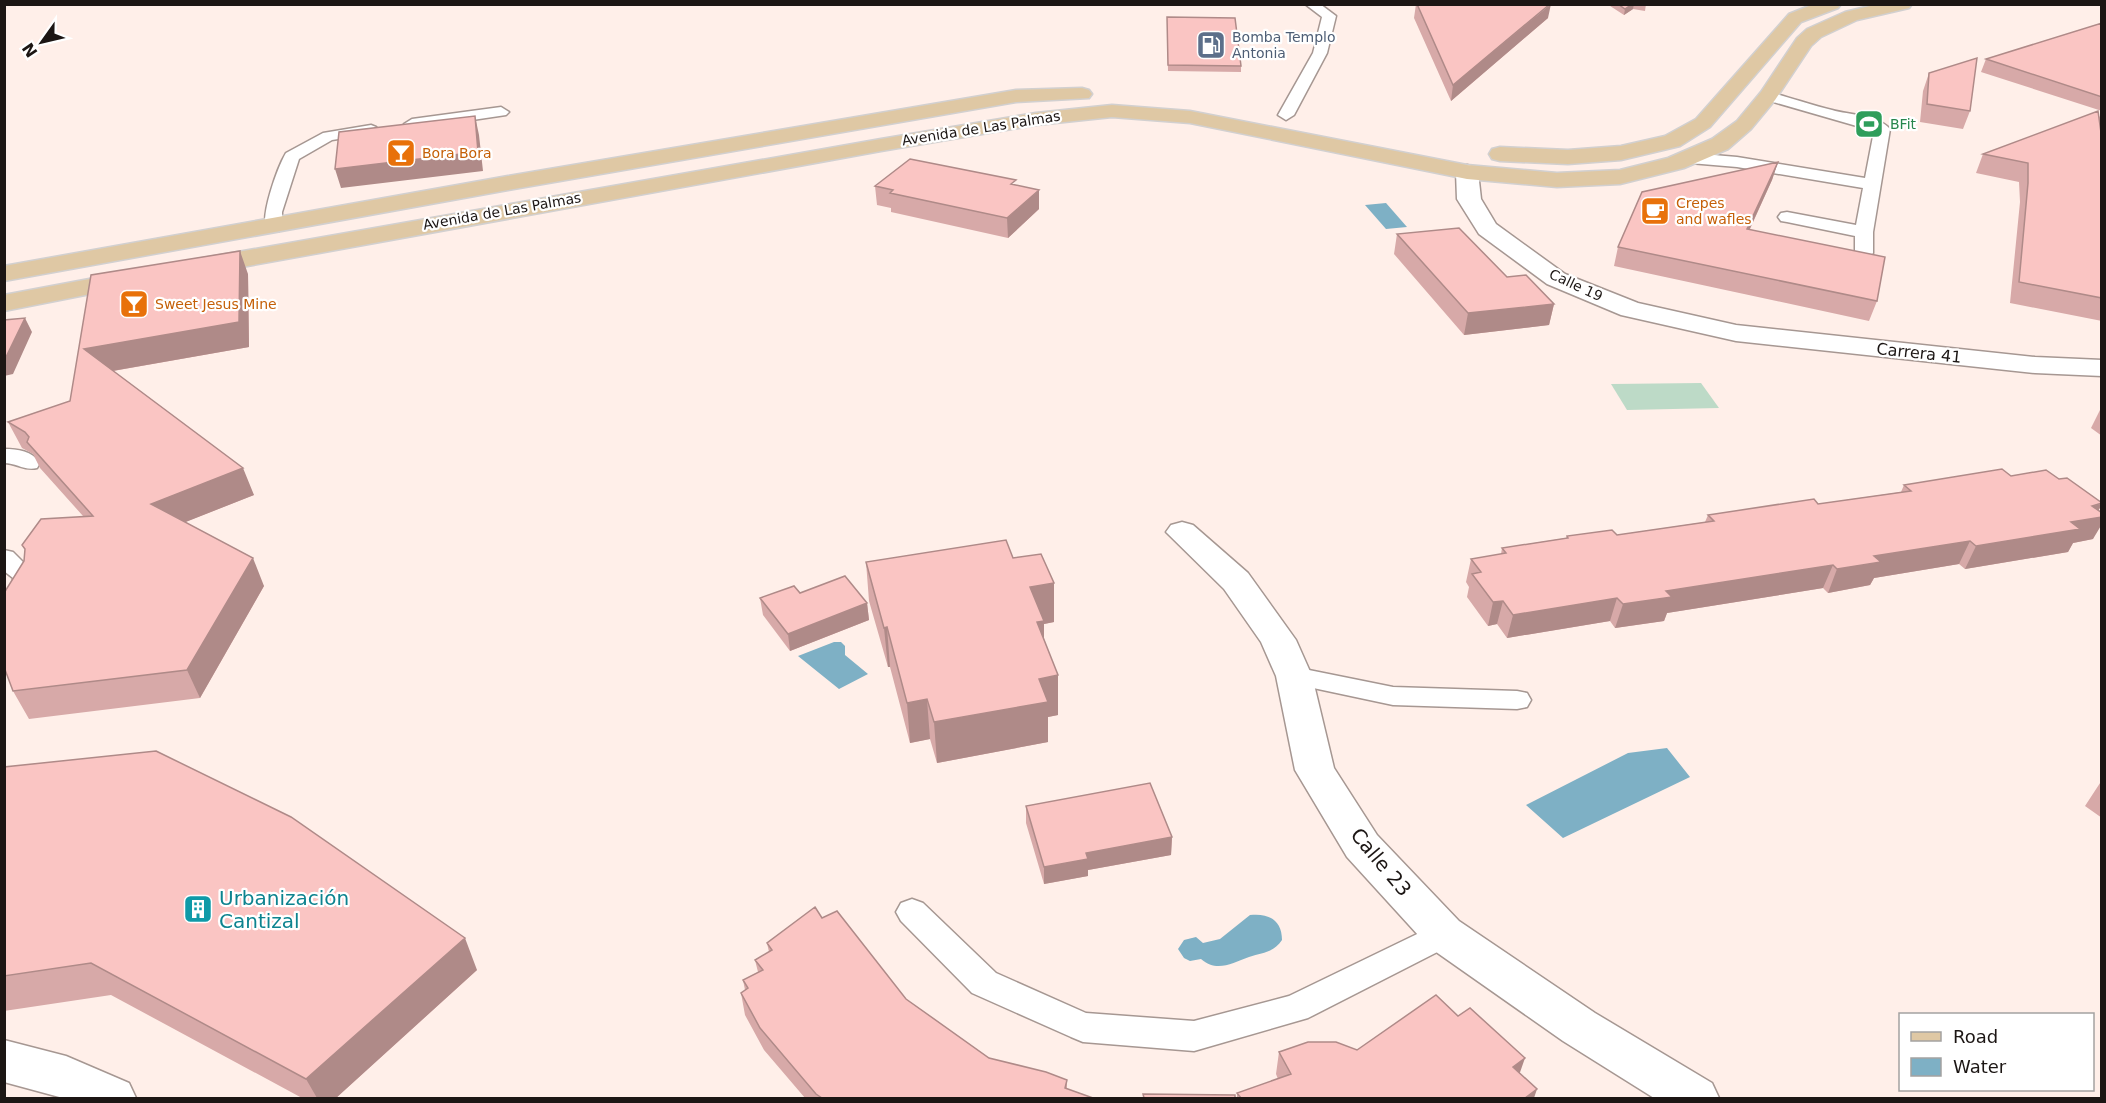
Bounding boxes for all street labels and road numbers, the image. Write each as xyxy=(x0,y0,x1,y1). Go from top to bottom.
street label: Avenida de Las Palmas xyxy=(901,108,1061,148)
street label: Avenida de Las Palmas xyxy=(422,189,582,233)
street label: Calle 19 xyxy=(1547,266,1605,304)
street label: Carrera 41 xyxy=(1876,339,1962,367)
street label: Calle 23 xyxy=(1346,823,1416,901)

